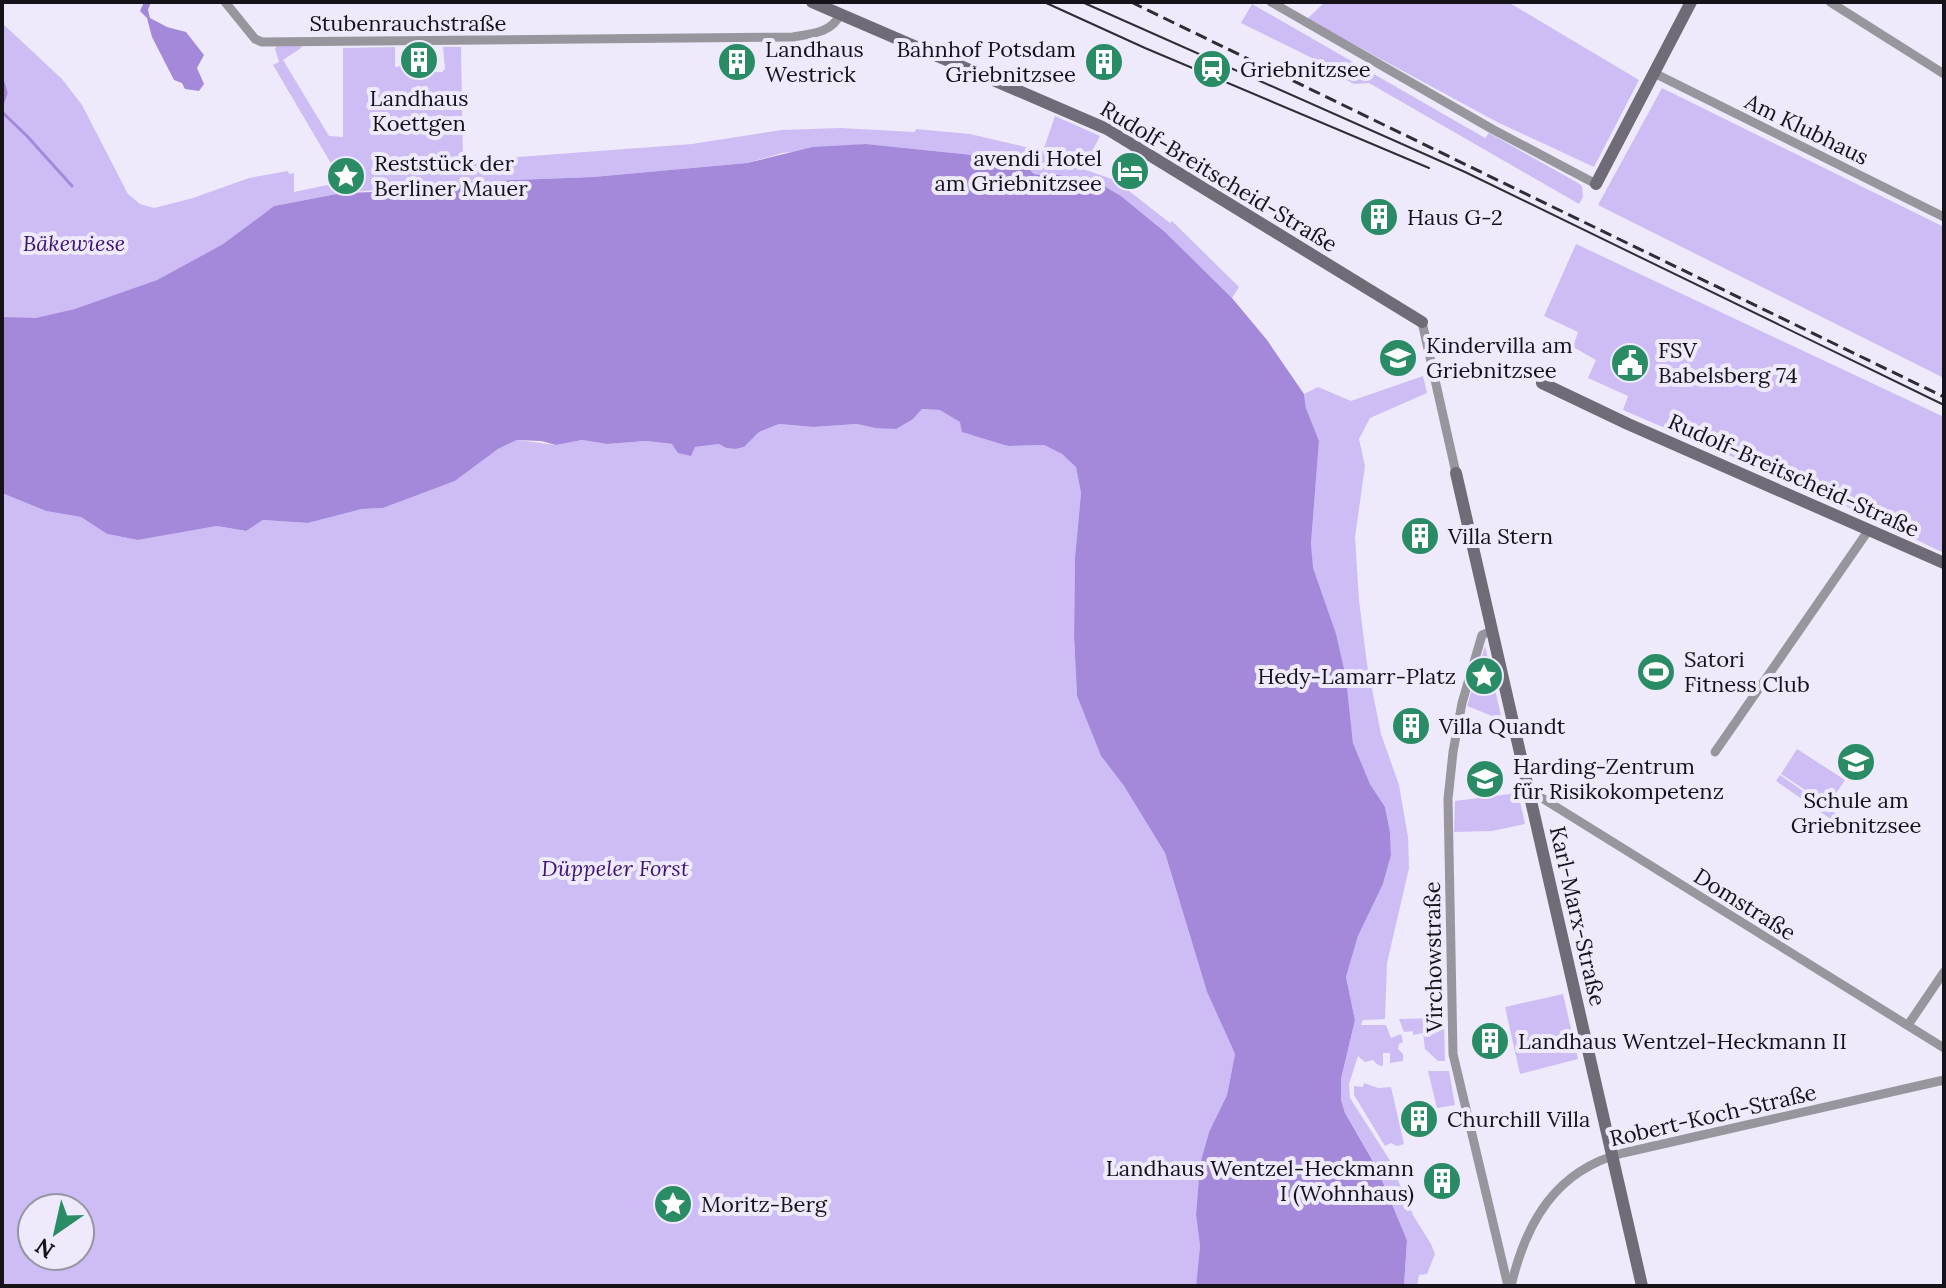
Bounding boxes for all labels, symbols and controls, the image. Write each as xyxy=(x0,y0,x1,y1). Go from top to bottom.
street label: Stubenrauchstraße xyxy=(309,9,507,37)
place label: Landhaus Westrick xyxy=(765,35,864,88)
place label: Bahnhof Potsdam Griebnitzsee xyxy=(896,35,1076,88)
building icon: Landhaus Koettgen xyxy=(398,39,440,81)
building icon: Landhaus Westrick xyxy=(716,41,758,83)
building icon: Bahnhof Potsdam Griebnitzsee xyxy=(1083,41,1125,83)
station icon: Griebnitzsee xyxy=(1191,48,1233,90)
place label: Griebnitzsee xyxy=(1240,55,1371,83)
place label: Landhaus Koettgen xyxy=(370,84,468,137)
street label: Am Klubhaus xyxy=(1740,87,1873,171)
street label: Rudolf-Breitscheid-Straße xyxy=(1095,94,1343,258)
place label: avendi Hotel am Griebnitzsee xyxy=(934,144,1102,197)
place label: Reststück der Berliner Mauer xyxy=(374,149,528,202)
hotel icon: avendi Hotel am Griebnitzsee xyxy=(1109,150,1151,192)
place icon: Reststück der Berliner Mauer xyxy=(325,155,367,197)
building icon: Haus G-2 xyxy=(1358,196,1400,238)
place label: Haus G-2 xyxy=(1407,203,1503,231)
park label: Bäkewiese xyxy=(23,229,125,257)
place label: Kindervilla am Griebnitzsee xyxy=(1426,331,1573,384)
place label: FSV Babelsberg 74 xyxy=(1658,336,1798,389)
school or university icon: Kindervilla am Griebnitzsee xyxy=(1377,337,1419,379)
public building icon: FSV Babelsberg 74 xyxy=(1609,342,1651,384)
street label: Rudolf-Breitscheid-Straße xyxy=(1664,407,1924,543)
building icon: Villa Stern xyxy=(1399,515,1441,557)
place label: Villa Stern xyxy=(1447,522,1553,550)
place label: Satori Fitness Club xyxy=(1684,645,1810,698)
sports icon: Satori Fitness Club xyxy=(1635,651,1677,693)
place icon: Hedy-Lamarr-Platz xyxy=(1463,655,1505,697)
place label: Hedy-Lamarr-Platz xyxy=(1257,662,1456,690)
building icon: Villa Quandt xyxy=(1390,705,1432,747)
place label: Villa Quandt xyxy=(1438,712,1566,740)
school or university icon: Schule am Griebnitzsee xyxy=(1835,741,1877,783)
place label: Harding-Zentrum für Risikokompetenz xyxy=(1513,752,1724,805)
school or university icon: Harding-Zentrum für Risikokompetenz xyxy=(1464,758,1506,800)
place label: Schule am Griebnitzsee xyxy=(1791,786,1921,839)
street label: Karl-Marx-Straße xyxy=(1544,823,1612,1009)
park label: Düppeler Forst xyxy=(541,854,689,882)
street label: Domstraße xyxy=(1689,862,1801,946)
street label: Virchowstraße xyxy=(1418,881,1448,1034)
building icon: Landhaus Wentzel-Heckmann II xyxy=(1469,1020,1511,1062)
place label: Landhaus Wentzel-Heckmann II xyxy=(1518,1027,1847,1055)
street label: Robert-Koch-Straße xyxy=(1607,1078,1819,1152)
building icon: Churchill Villa xyxy=(1398,1098,1440,1140)
place label: Churchill Villa xyxy=(1447,1105,1590,1133)
place label: Landhaus Wentzel-Heckmann I (Wohnhaus) xyxy=(1106,1154,1414,1207)
building icon: Landhaus Wentzel-Heckmann I (Wohnhaus) xyxy=(1421,1160,1463,1202)
place icon: Moritz-Berg xyxy=(652,1183,694,1225)
place label: Moritz-Berg xyxy=(701,1190,828,1218)
north arrow xyxy=(16,1192,96,1272)
text: N xyxy=(30,1232,60,1265)

